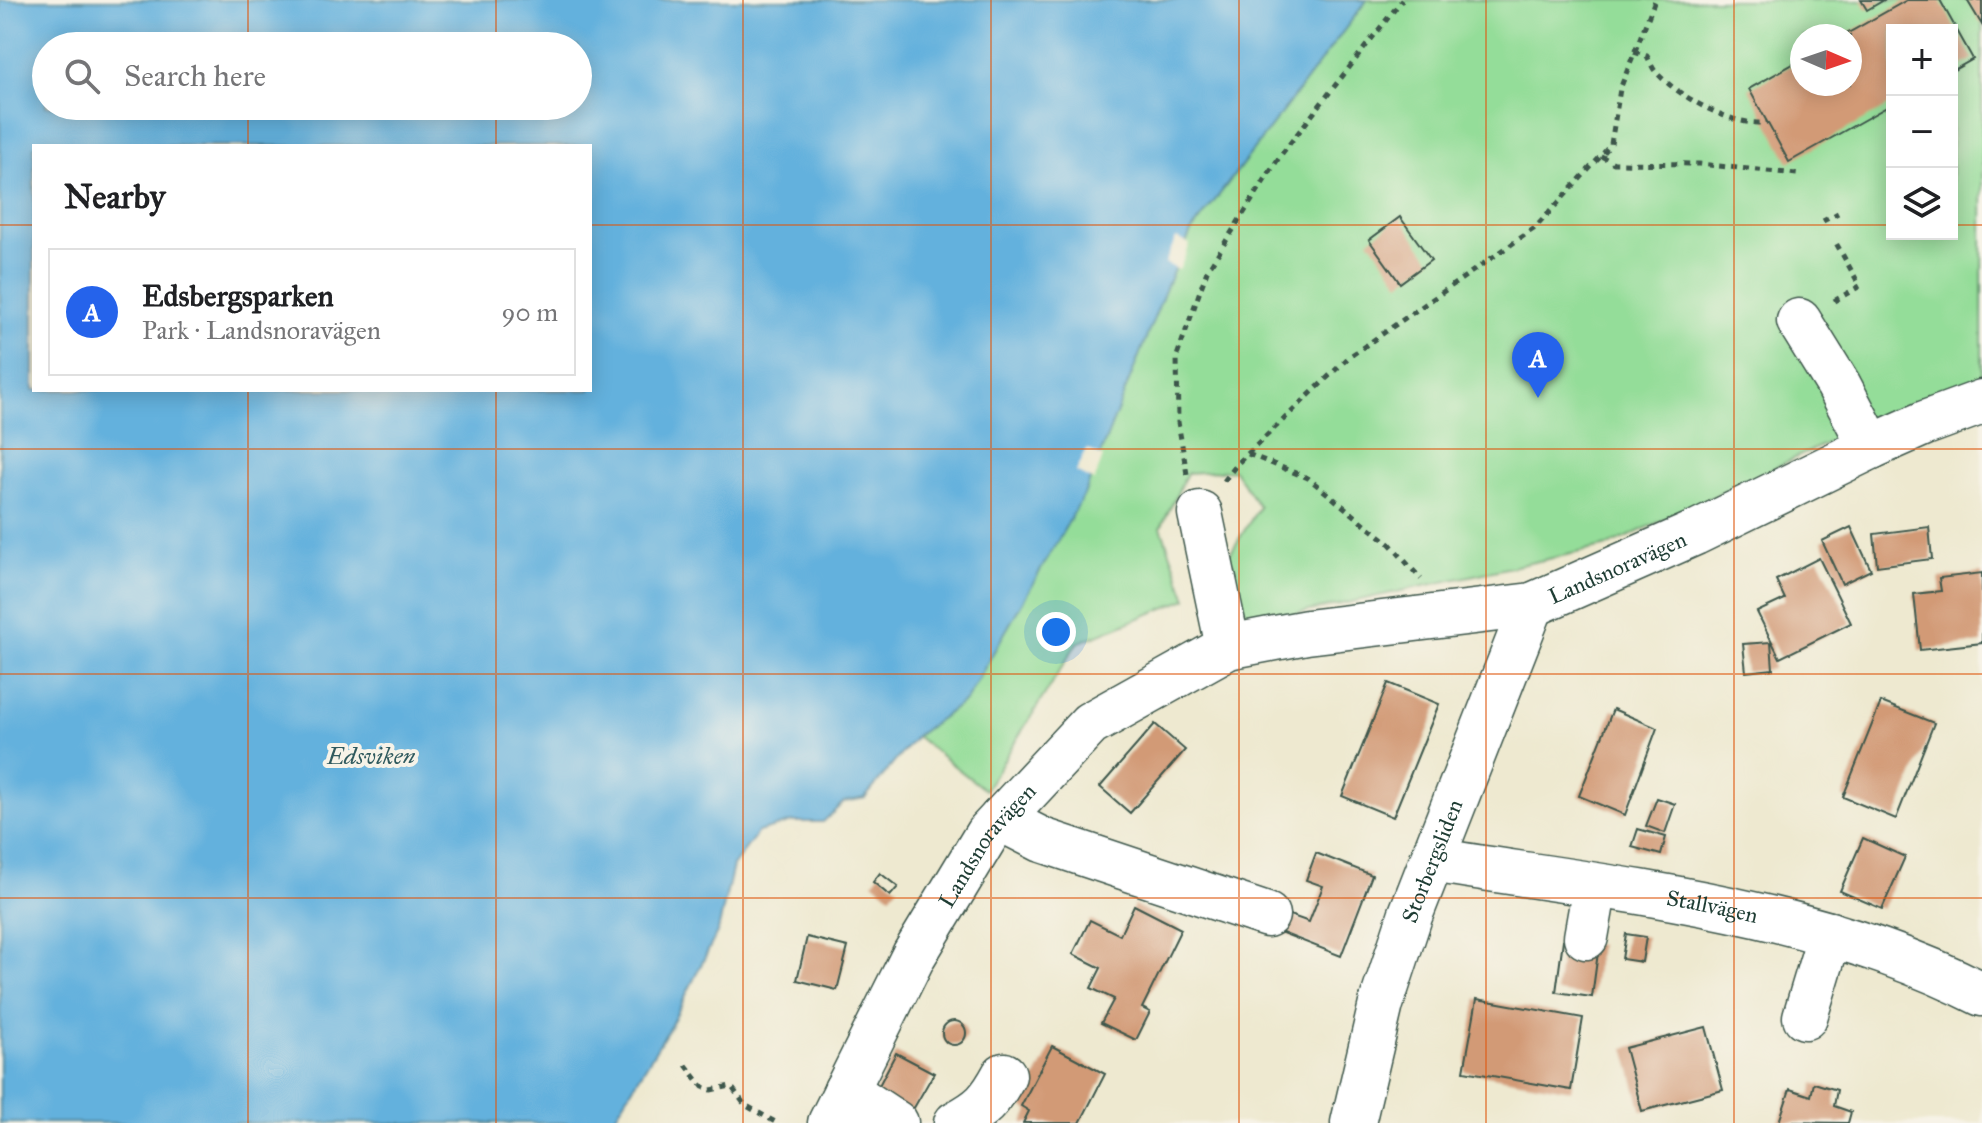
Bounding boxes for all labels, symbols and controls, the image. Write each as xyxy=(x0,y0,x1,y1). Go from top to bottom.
north arrow xyxy=(1790,24,1862,96)
map controls xyxy=(1886,24,1958,240)
button: + xyxy=(1886,24,1958,96)
search box xyxy=(32,32,592,120)
icon: search xyxy=(60,54,104,98)
text: Search here xyxy=(124,58,266,94)
button: − xyxy=(1886,96,1958,168)
button: layers xyxy=(1886,168,1958,240)
text: Nearby xyxy=(64,176,166,217)
text: Edsbergsparken xyxy=(142,278,334,314)
text: A xyxy=(83,296,101,328)
text: 90 m xyxy=(501,296,558,328)
text: Park · Landsnoravägen xyxy=(142,314,381,346)
pin: A xyxy=(1512,332,1564,398)
street label: Landsnoravägen xyxy=(1544,525,1690,610)
your location xyxy=(1036,612,1076,652)
water label: Edsviken xyxy=(326,741,416,771)
street label: Landsnoravägen xyxy=(932,777,1041,912)
street label: Storbergsliden xyxy=(1395,795,1468,927)
street label: Stallvägen xyxy=(1664,884,1761,928)

